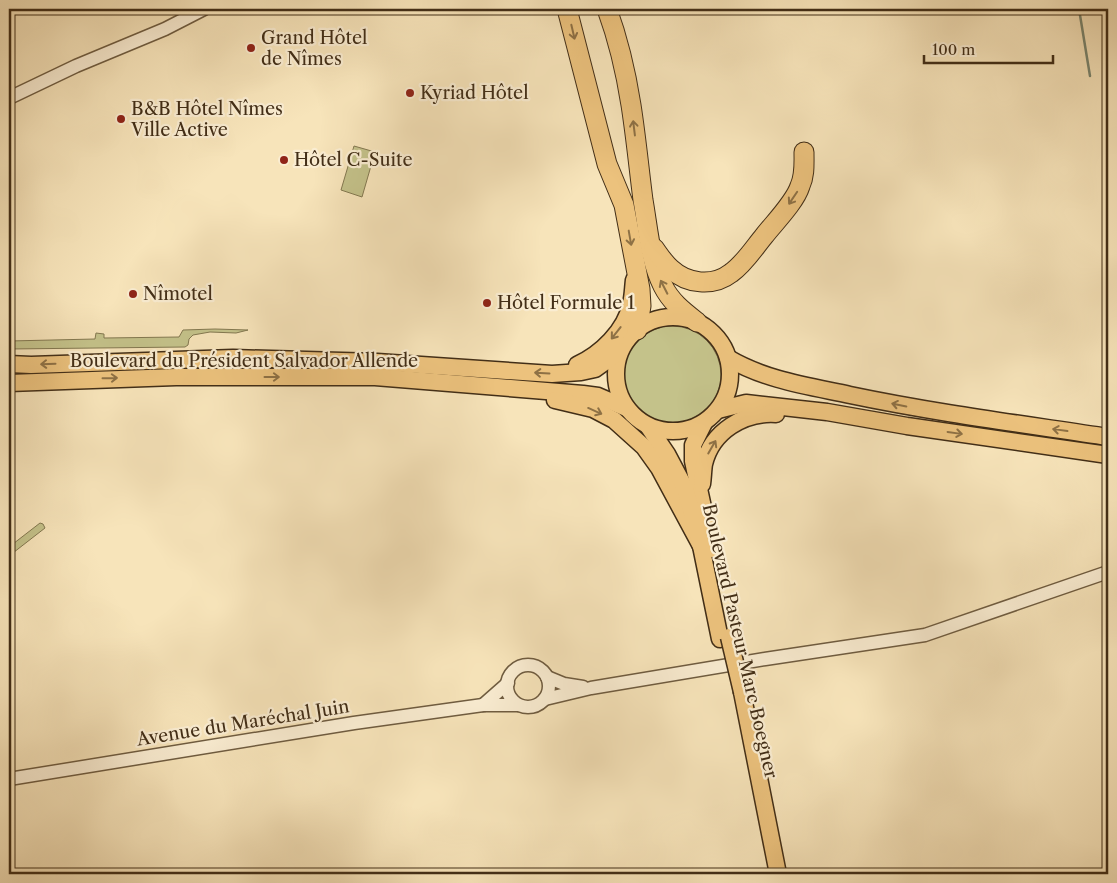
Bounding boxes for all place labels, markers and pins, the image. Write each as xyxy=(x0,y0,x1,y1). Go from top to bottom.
place label: Grand Hôtel de Nîmes xyxy=(261,27,367,70)
marker: Grand Hôtel de Nîmes xyxy=(245,42,257,54)
place label: Kyriad Hôtel xyxy=(420,82,529,104)
marker: Kyriad Hôtel xyxy=(404,87,416,99)
place label: B&B Hôtel Nîmes Ville Active xyxy=(130,98,283,141)
marker: B&B Hôtel Nîmes Ville Active xyxy=(115,113,127,125)
place label: Hôtel C-Suite xyxy=(294,149,413,171)
marker: Hôtel C-Suite xyxy=(278,154,290,166)
place label: Nîmotel xyxy=(143,283,213,305)
marker: Nîmotel xyxy=(127,288,139,300)
place label: Hôtel Formule 1 xyxy=(497,292,635,314)
marker: Hôtel Formule 1 xyxy=(481,297,493,309)

